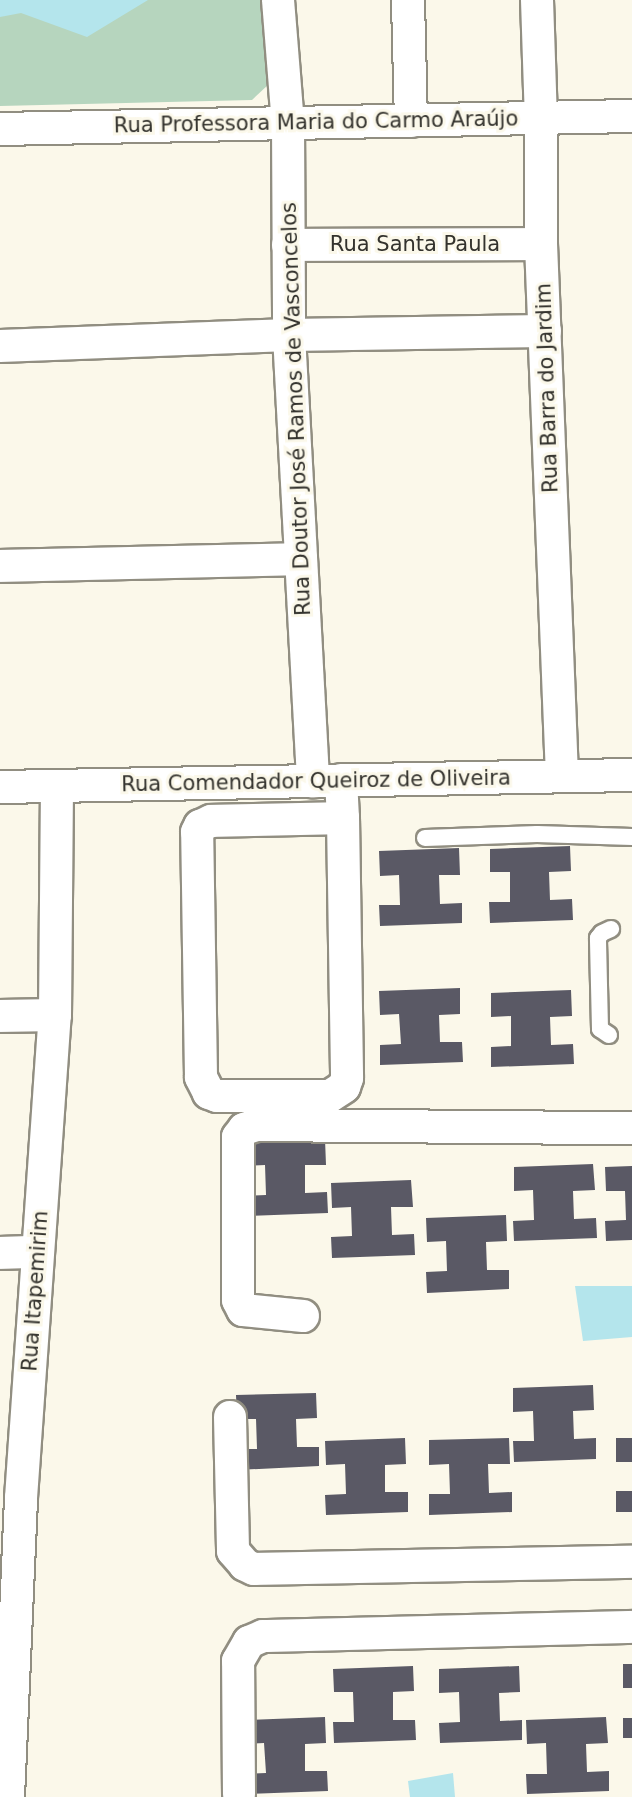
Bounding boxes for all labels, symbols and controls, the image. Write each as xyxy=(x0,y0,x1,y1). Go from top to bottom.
street label: Rua Professora Maria do Carmo Araújo xyxy=(114,106,518,138)
street label: Rua Doutor José Ramos de Vasconcelos xyxy=(276,202,316,616)
street label: Rua Santa Paula xyxy=(330,231,500,257)
street label: Rua Barra do Jardim xyxy=(531,283,563,493)
street label: Rua Comendador Queiroz de Oliveira xyxy=(121,765,511,797)
street label: Rua Itapemirim xyxy=(17,1210,53,1372)

